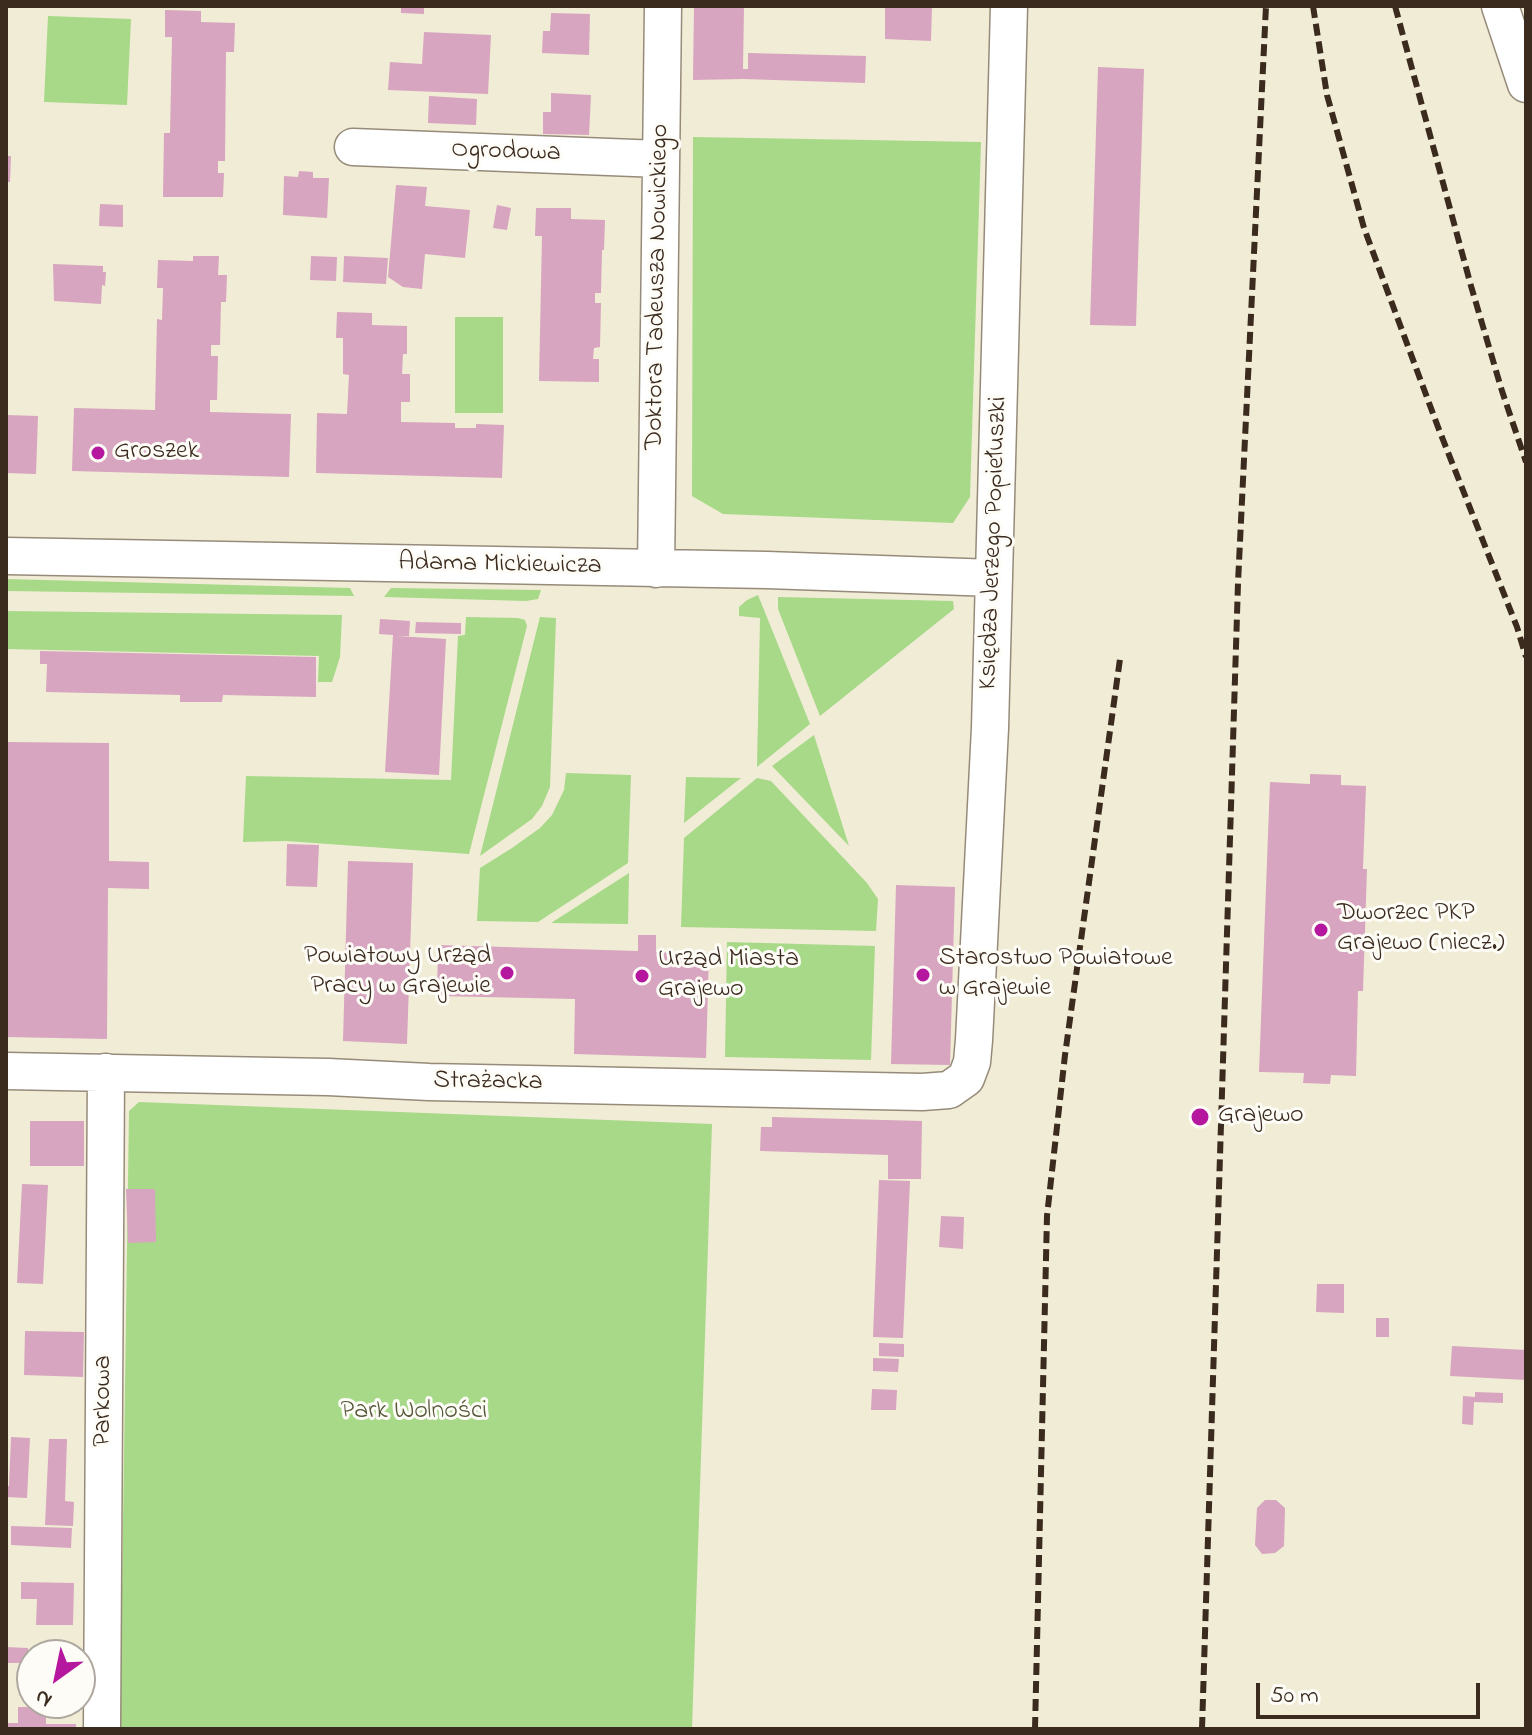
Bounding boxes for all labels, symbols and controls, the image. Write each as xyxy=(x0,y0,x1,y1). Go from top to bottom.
street label: Doktora Tadeusza Nowickiego xyxy=(641,124,677,450)
street label: Ogrodowa xyxy=(451,135,561,171)
street label: Księdza Jerzego Popiełuszki xyxy=(974,396,1016,690)
place label: Groszek xyxy=(114,437,199,469)
marker: Groszek xyxy=(89,444,107,462)
street label: Adama Mickiewicza xyxy=(398,549,602,583)
place label: Dworzec PKP Grajewo (niecz.) xyxy=(1337,899,1505,960)
marker: Dworzec PKP Grajewo (niecz.) xyxy=(1312,921,1330,939)
place label: Powiatowy Urząd Pracy w Grajewie xyxy=(304,942,491,1004)
place label: Starostwo Powiatowe w Grajewie xyxy=(939,944,1173,1006)
place label: Urząd Miasta Grajewo xyxy=(658,945,799,1006)
marker: Powiatowy Urząd Pracy w Grajewie xyxy=(498,964,516,982)
marker: Starostwo Powiatowe w Grajewie xyxy=(914,966,932,984)
marker: Urząd Miasta Grajewo xyxy=(633,967,651,985)
street label: Strażacka xyxy=(433,1066,543,1100)
place label: Grajewo xyxy=(1218,1101,1304,1133)
marker: Grajewo xyxy=(1189,1106,1211,1128)
street label: Parkowa xyxy=(89,1355,121,1447)
park label: Park Wolności xyxy=(341,1397,487,1429)
north arrow xyxy=(16,1639,96,1719)
scale bar xyxy=(1260,1667,1484,1717)
text: 50 m xyxy=(1270,1679,1319,1714)
text: N xyxy=(29,1680,59,1715)

